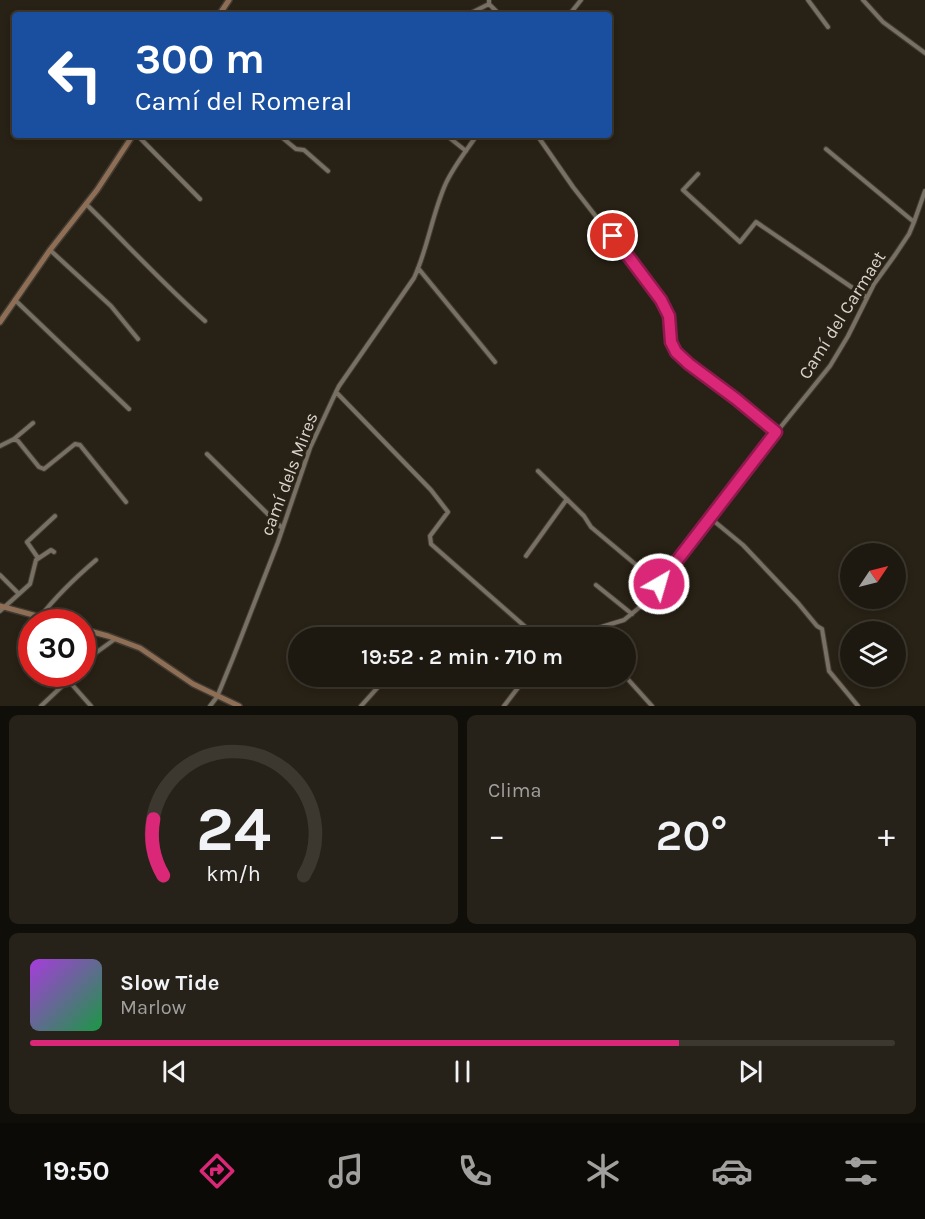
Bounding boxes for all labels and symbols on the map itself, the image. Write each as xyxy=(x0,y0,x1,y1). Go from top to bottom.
pin xyxy=(587,210,638,261)
street label: Camí del Carmaet xyxy=(794,247,890,383)
street label: camí dels Mires xyxy=(255,409,323,539)
north arrow xyxy=(840,543,906,609)
position arrow xyxy=(627,552,691,616)
speed limit sign: 30 xyxy=(18,609,96,687)

